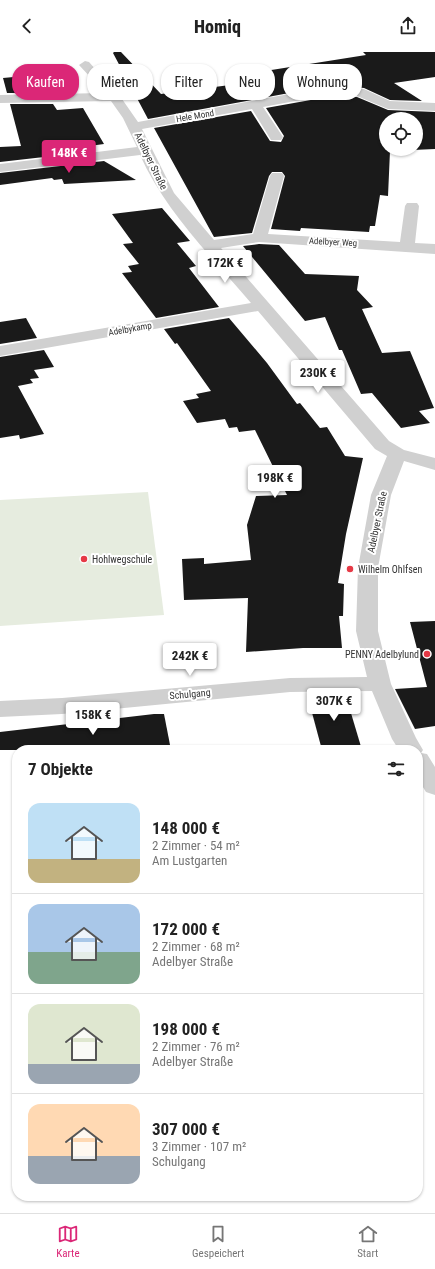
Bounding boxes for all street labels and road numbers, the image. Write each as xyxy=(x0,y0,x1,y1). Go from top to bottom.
street label: Hele Mond xyxy=(175,108,215,124)
street label: Adelbyer Straße xyxy=(132,131,170,192)
street label: Adelbyer Weg xyxy=(309,236,357,248)
street label: Adelbykamp xyxy=(108,320,153,338)
street label: Adelbyer Straße xyxy=(365,490,389,554)
street label: Schulgang xyxy=(169,687,211,701)

